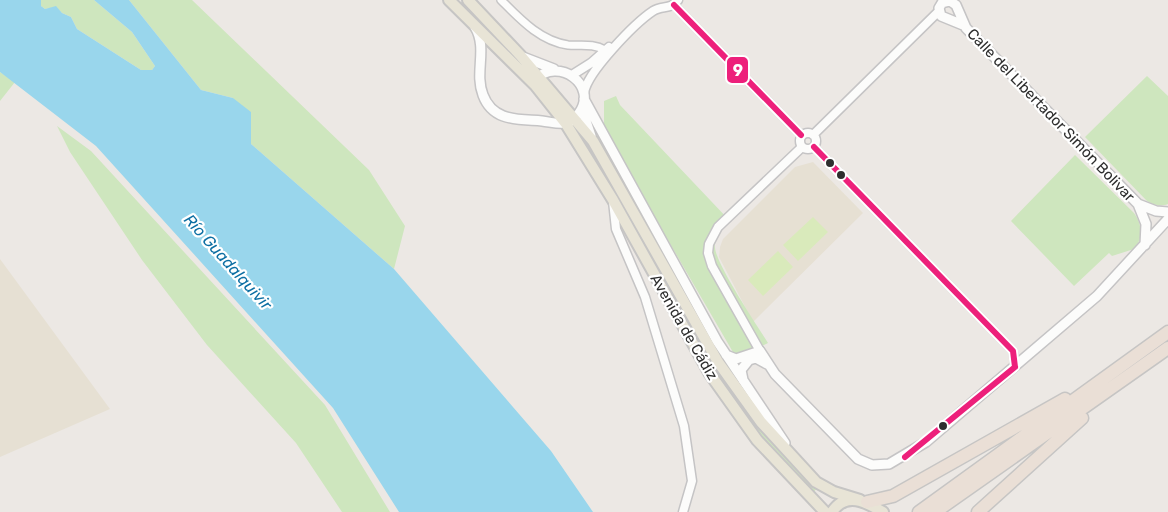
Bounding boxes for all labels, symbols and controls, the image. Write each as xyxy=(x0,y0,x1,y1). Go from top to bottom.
street label: Calle del Libertador Simón Bolivar xyxy=(963,25,1139,206)
line badge: 9 xyxy=(726,56,749,84)
text: 9 xyxy=(733,61,743,80)
unlabelled marker xyxy=(824,157,836,169)
unlabelled marker xyxy=(835,169,847,181)
water label: Río Guadalquivir xyxy=(180,210,276,314)
street label: Avenida de Cádiz xyxy=(646,271,722,383)
unlabelled marker xyxy=(937,420,949,432)

